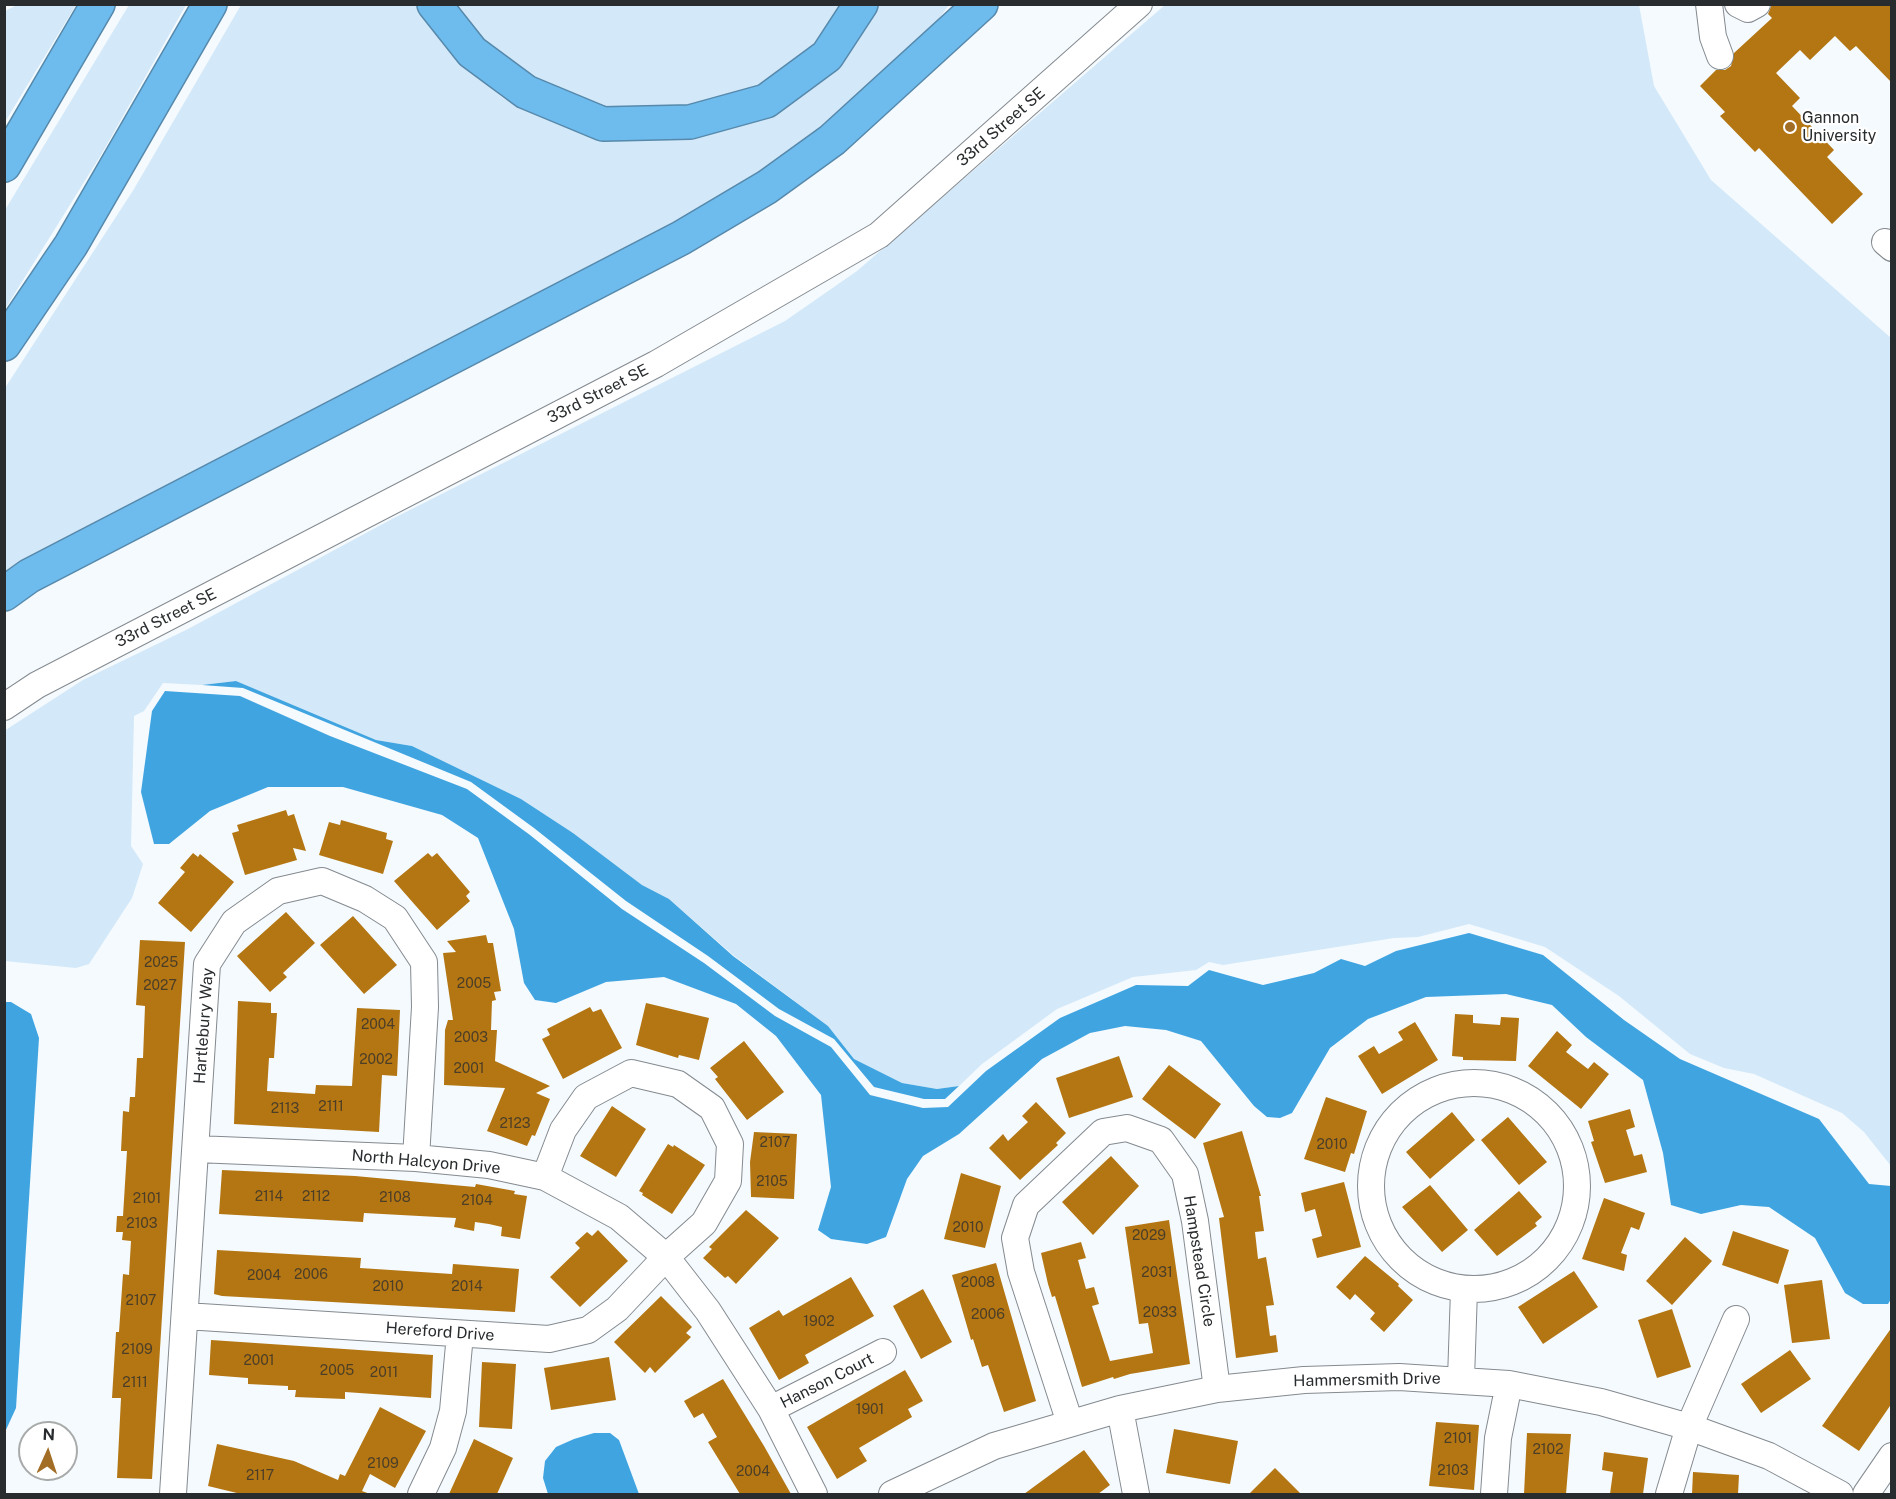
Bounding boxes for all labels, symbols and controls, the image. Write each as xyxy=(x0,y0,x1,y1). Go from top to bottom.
street label: 33rd Street SE xyxy=(953,83,1049,171)
place label: Gannon University xyxy=(1802,108,1876,146)
marker: Gannon University xyxy=(1783,120,1797,134)
street label: 33rd Street SE xyxy=(544,360,652,428)
street label: 33rd Street SE xyxy=(112,584,220,652)
house number: 2025 xyxy=(144,955,178,971)
street label: Hartlebury Way xyxy=(190,967,218,1085)
house number: 2005 xyxy=(457,976,491,992)
house number: 2027 xyxy=(143,978,177,994)
house number: 2004 xyxy=(361,1017,395,1033)
house number: 2003 xyxy=(454,1030,488,1046)
house number: 2002 xyxy=(359,1052,393,1068)
house number: 2001 xyxy=(453,1061,485,1077)
house number: 2111 xyxy=(318,1099,344,1115)
house number: 2113 xyxy=(271,1101,299,1117)
house number: 2123 xyxy=(499,1116,531,1132)
house number: 2107 xyxy=(760,1135,790,1151)
house number: 2010 xyxy=(1316,1137,1348,1153)
street label: North Halcyon Drive xyxy=(351,1146,501,1178)
house number: 2105 xyxy=(756,1174,788,1190)
house number: 2114 xyxy=(255,1189,283,1205)
house number: 2112 xyxy=(302,1189,330,1205)
house number: 2108 xyxy=(379,1190,411,1206)
house number: 2101 xyxy=(133,1191,161,1207)
house number: 2104 xyxy=(461,1193,493,1209)
street label: Hampstead Circle xyxy=(1179,1194,1219,1328)
house number: 2103 xyxy=(126,1216,158,1232)
house number: 2010 xyxy=(952,1220,984,1236)
house number: 2029 xyxy=(1132,1228,1166,1244)
house number: 2031 xyxy=(1141,1265,1173,1281)
house number: 2006 xyxy=(294,1267,328,1283)
house number: 2004 xyxy=(247,1268,281,1284)
house number: 2008 xyxy=(961,1275,995,1291)
house number: 2010 xyxy=(372,1279,404,1295)
house number: 2014 xyxy=(451,1279,483,1295)
house number: 2107 xyxy=(126,1293,156,1309)
house number: 2033 xyxy=(1143,1305,1177,1321)
house number: 2006 xyxy=(971,1307,1005,1323)
house number: 1902 xyxy=(803,1314,835,1330)
street label: Hereford Drive xyxy=(385,1319,495,1345)
house number: 2109 xyxy=(121,1342,153,1358)
street label: Hanson Court xyxy=(777,1349,877,1413)
house number: 2001 xyxy=(243,1353,275,1369)
house number: 2005 xyxy=(320,1363,354,1379)
house number: 2011 xyxy=(370,1365,398,1381)
street label: Hammersmith Drive xyxy=(1293,1369,1441,1391)
house number: 2111 xyxy=(122,1375,148,1391)
house number: 1901 xyxy=(856,1402,884,1418)
north arrow xyxy=(18,1421,78,1481)
text: N xyxy=(42,1425,56,1444)
house number: 2101 xyxy=(1444,1431,1472,1447)
house number: 2102 xyxy=(1533,1442,1563,1458)
house number: 2109 xyxy=(367,1456,399,1472)
house number: 2103 xyxy=(1437,1463,1469,1479)
house number: 2004 xyxy=(736,1464,770,1480)
house number: 2117 xyxy=(246,1468,274,1484)

